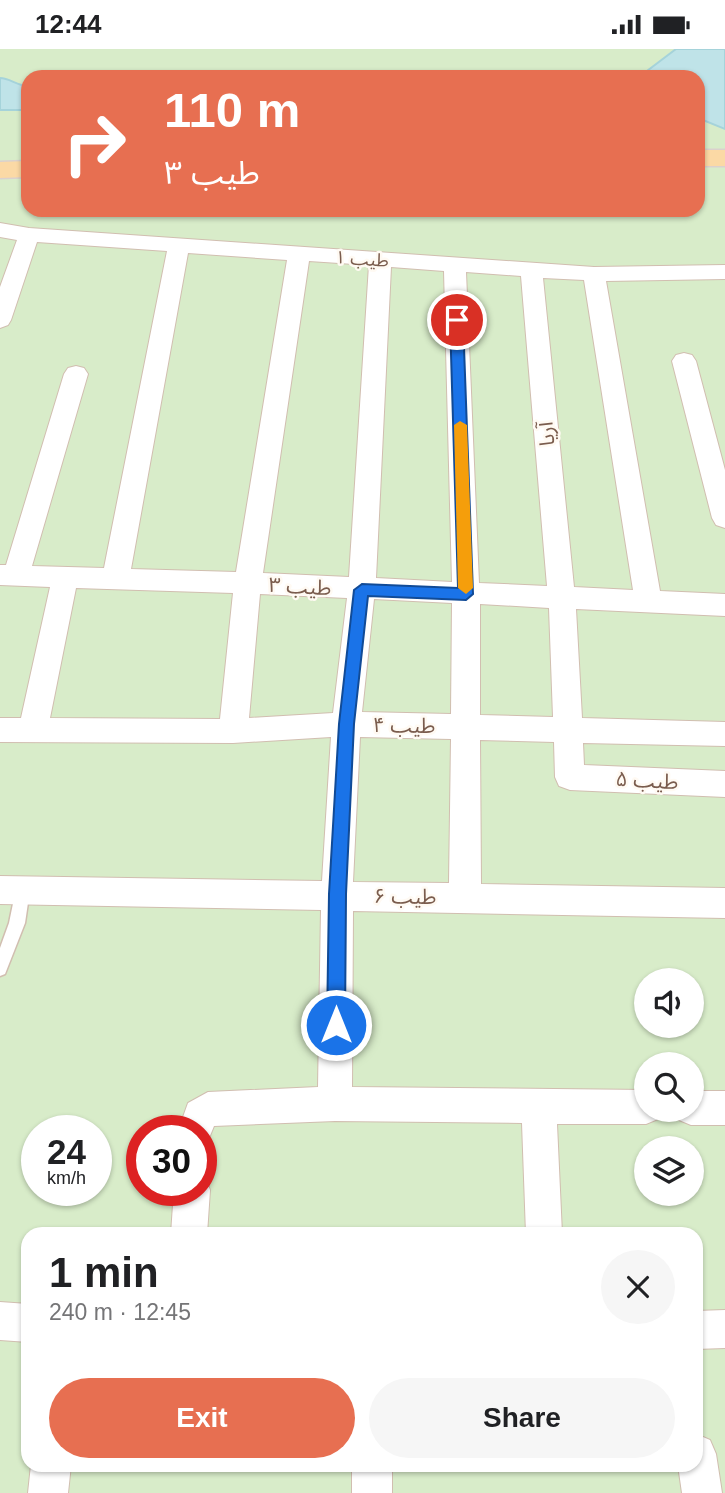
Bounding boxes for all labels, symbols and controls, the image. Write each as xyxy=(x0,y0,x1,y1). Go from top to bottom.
text: 12:44 xyxy=(35,9,102,39)
text: 110 m xyxy=(164,83,300,137)
icon: right xyxy=(49,98,140,189)
text: طیب ۳ xyxy=(164,155,260,191)
street label: طیب ۱ xyxy=(334,247,390,271)
pin xyxy=(427,290,487,350)
icon: arrive xyxy=(438,301,476,339)
street label: آریا xyxy=(533,420,560,447)
street label: طیب ۳ xyxy=(268,573,332,600)
street label: طیب ۴ xyxy=(372,713,436,738)
street label: طیب ۵ xyxy=(615,767,679,794)
street label: طیب ۶ xyxy=(373,884,437,909)
map controls xyxy=(634,968,704,1206)
button: sound xyxy=(634,968,704,1038)
position arrow xyxy=(299,988,373,1062)
button: search xyxy=(634,1052,704,1122)
speed limit sign: 30 xyxy=(126,1115,217,1206)
text: 24 xyxy=(47,1132,86,1171)
button: layers xyxy=(634,1136,704,1206)
text: km/h xyxy=(47,1168,86,1188)
text: 1 min xyxy=(49,1249,159,1296)
button: close xyxy=(601,1250,675,1324)
text: 240 m · 12:45 xyxy=(49,1299,191,1325)
button: Exit xyxy=(49,1378,355,1458)
button: Share xyxy=(369,1378,675,1458)

